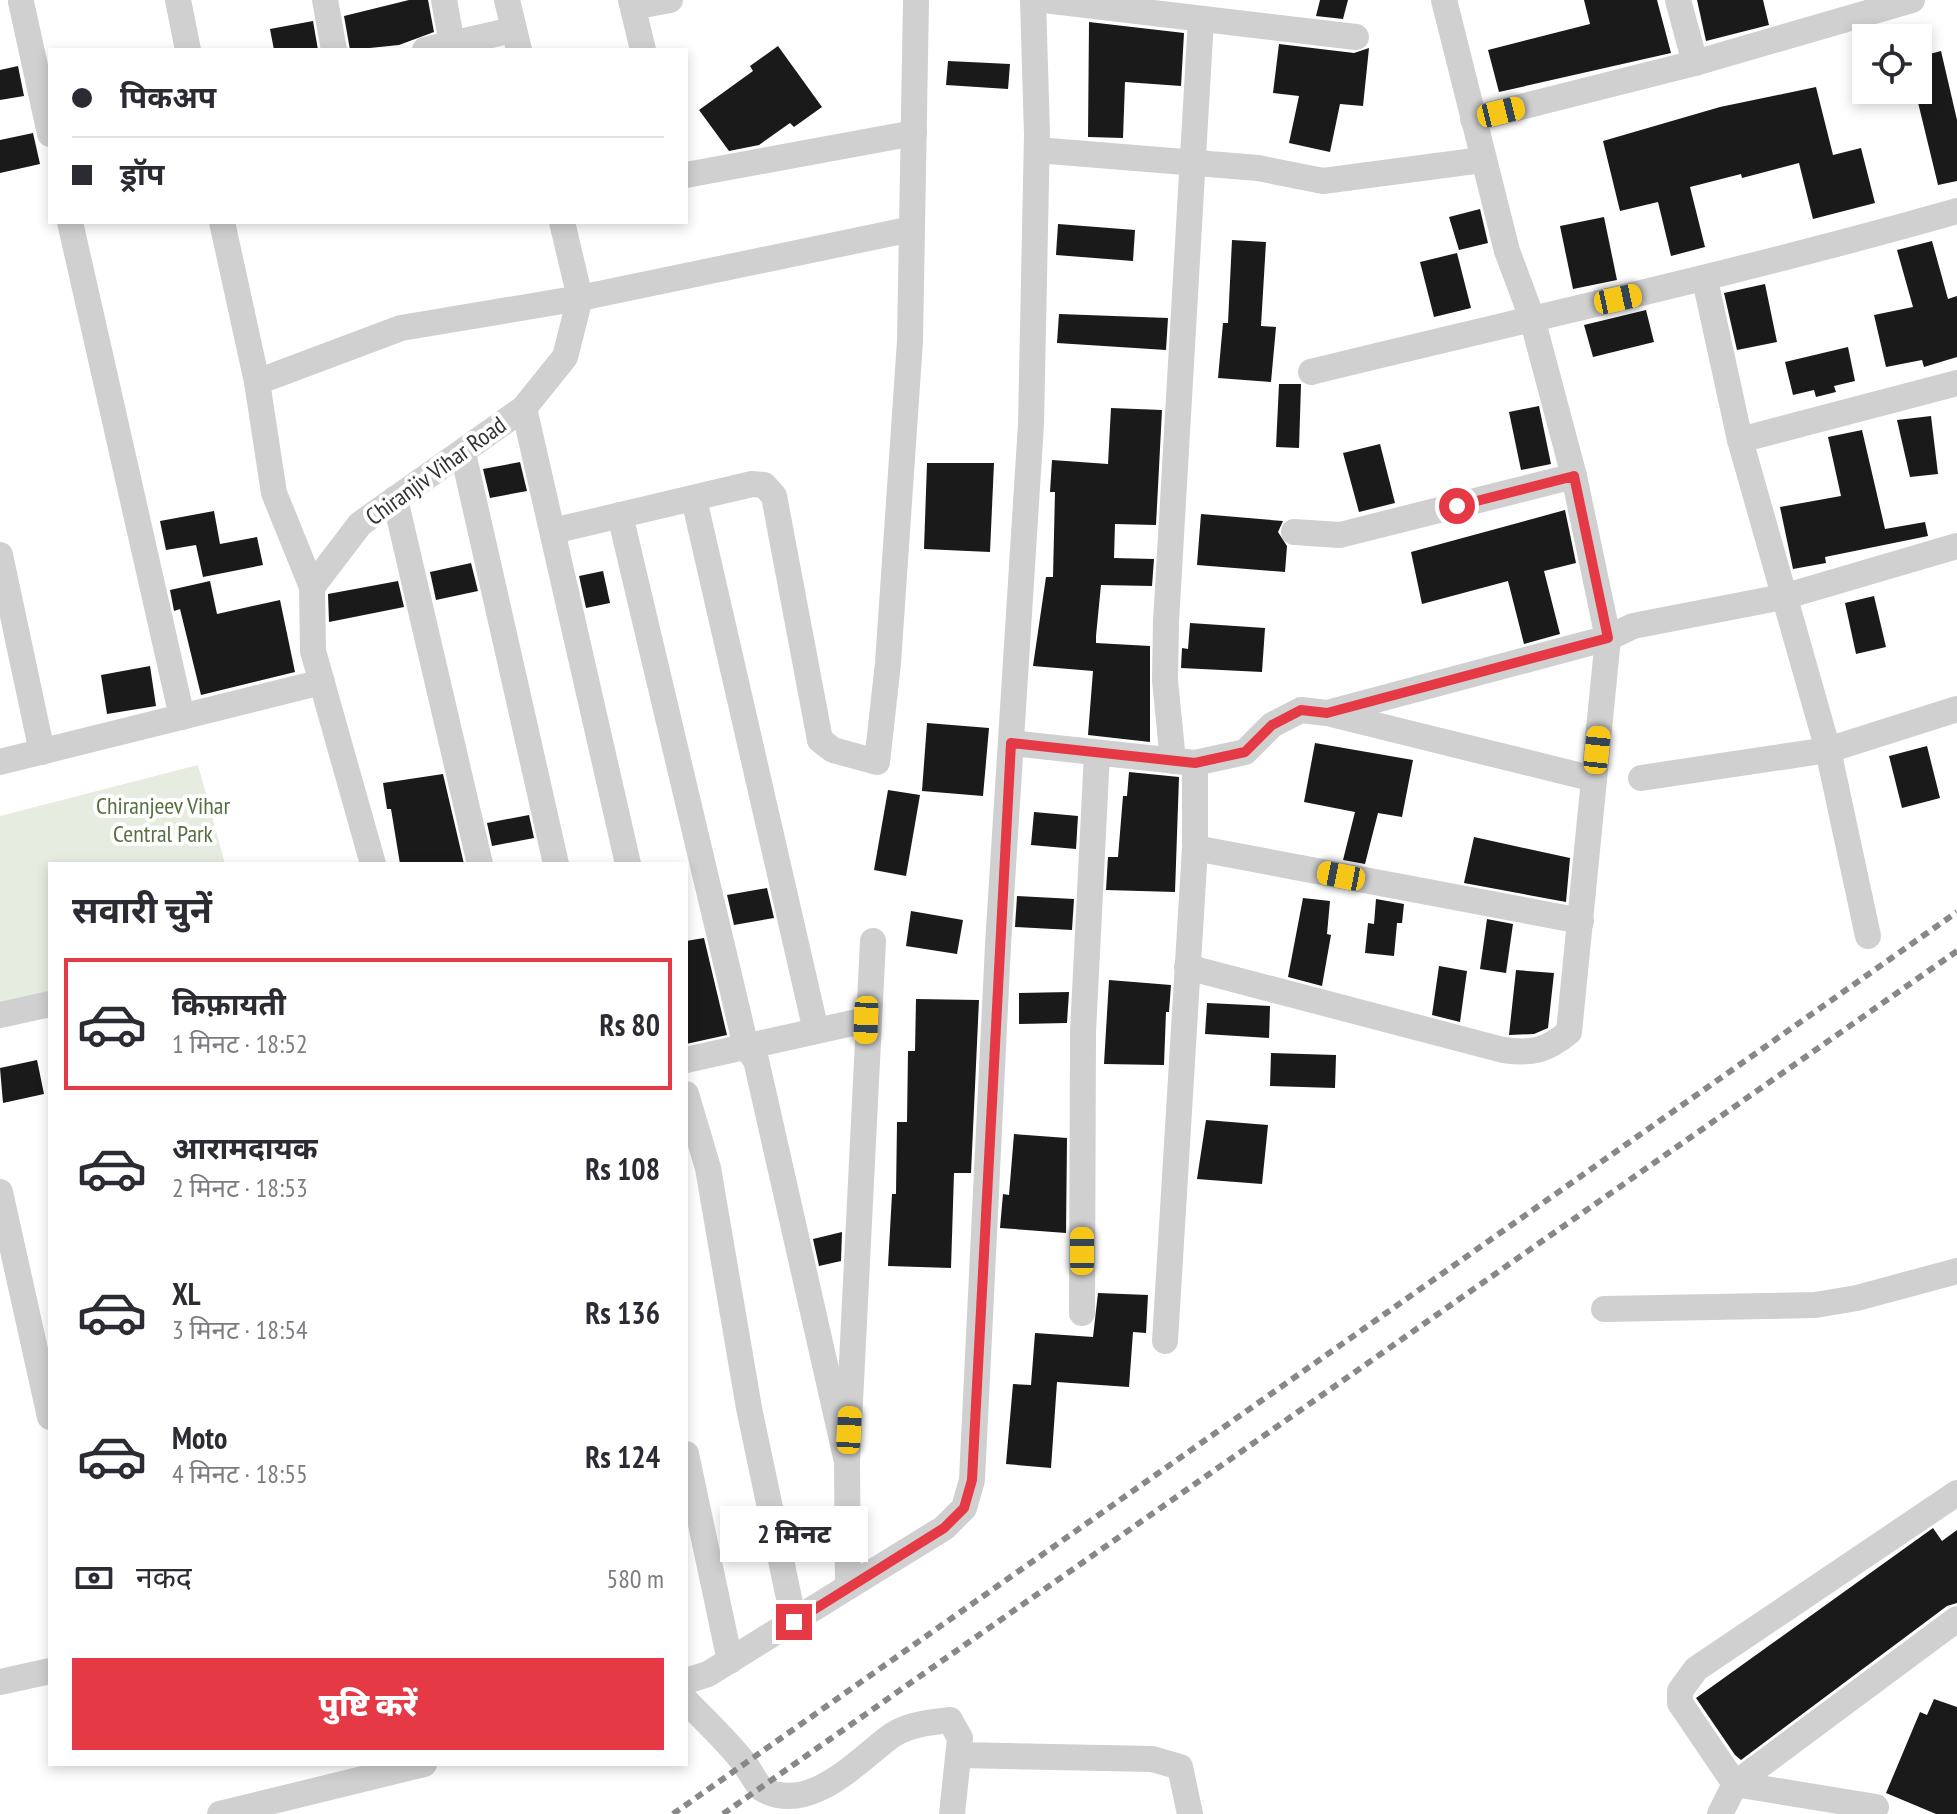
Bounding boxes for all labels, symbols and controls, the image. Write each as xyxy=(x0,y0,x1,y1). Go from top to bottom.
map controls xyxy=(1852,24,1932,104)
button: locate xyxy=(1852,24,1932,104)
text: पिकअप xyxy=(120,77,216,116)
car xyxy=(1475,95,1527,129)
text: ड्रॉप xyxy=(120,154,164,193)
car xyxy=(1592,282,1644,316)
street label: Chiranjiv Vihar Road xyxy=(359,409,512,532)
route start xyxy=(1439,488,1475,524)
car xyxy=(1583,725,1611,775)
park label: Chiranjeev Vihar Central Park xyxy=(96,790,230,849)
car xyxy=(1315,860,1367,892)
text: सवारी चुनें xyxy=(72,886,212,933)
text: किफ़ायती xyxy=(172,984,286,1023)
icon: car xyxy=(76,988,148,1060)
car xyxy=(853,996,879,1044)
text: Rs 80 xyxy=(600,1005,660,1044)
text: 1 मिनट · 18:52 xyxy=(172,1027,308,1060)
text: आरामदायक xyxy=(172,1128,318,1167)
icon: car xyxy=(76,1132,148,1204)
text: Rs 108 xyxy=(585,1149,660,1188)
text: 2 मिनट · 18:53 xyxy=(172,1171,308,1204)
car xyxy=(1070,1227,1094,1275)
text: XL xyxy=(172,1274,201,1313)
icon: car xyxy=(76,1276,148,1348)
text: Rs 136 xyxy=(585,1293,660,1332)
text: 3 मिनट · 18:54 xyxy=(172,1313,308,1346)
car xyxy=(836,1405,862,1455)
text: Moto xyxy=(172,1418,227,1457)
icon: car xyxy=(76,1420,148,1492)
text: Rs 124 xyxy=(585,1437,660,1476)
text: 4 मिनट · 18:55 xyxy=(172,1457,308,1490)
callout: 2 मिनट xyxy=(720,1506,868,1562)
text: 2 मिनट xyxy=(757,1517,831,1550)
icon: cash xyxy=(72,1556,116,1600)
text: नकद xyxy=(136,1557,192,1596)
text: 580 m xyxy=(606,1562,664,1595)
route end xyxy=(776,1604,812,1640)
button: पुष्टि करें xyxy=(72,1658,664,1750)

